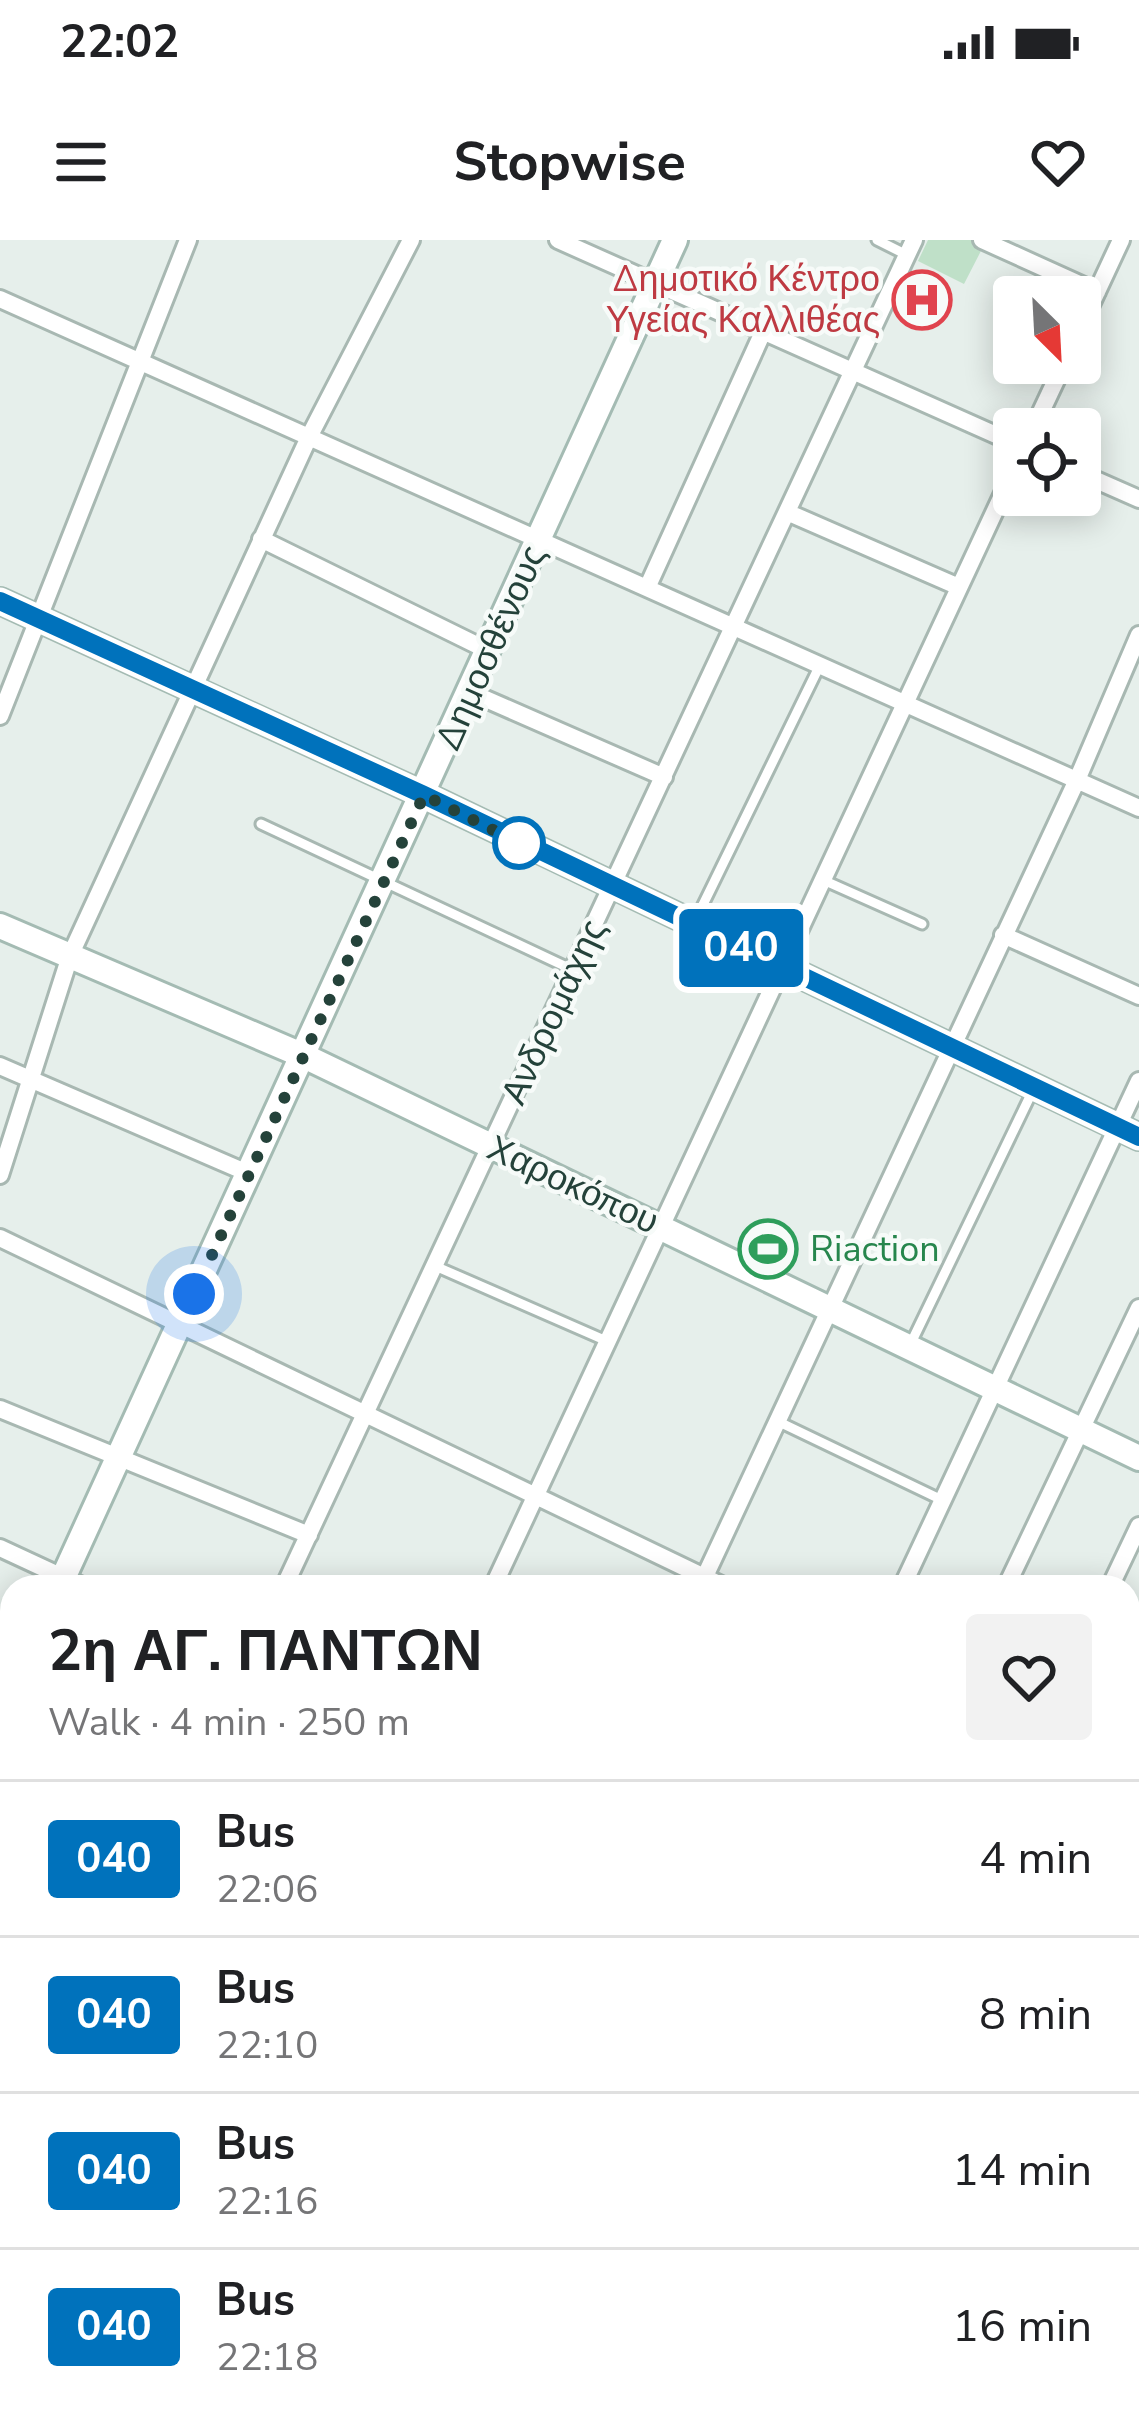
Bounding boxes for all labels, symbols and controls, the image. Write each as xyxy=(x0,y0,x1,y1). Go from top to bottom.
text: 22:02 xyxy=(60,12,179,73)
text: Stopwise xyxy=(453,125,686,199)
icon: menu xyxy=(48,129,114,195)
icon: heart xyxy=(1025,129,1091,195)
place label: Δημοτικό Κέντρο Υγείας Καλλιθέας xyxy=(606,255,880,345)
hospital icon: Δημοτικό Κέντρο Υγείας Καλλιθέας xyxy=(891,269,953,331)
north arrow xyxy=(993,276,1101,384)
map controls xyxy=(993,276,1101,516)
button: locate xyxy=(993,408,1101,516)
street label: Δημοσθένους xyxy=(424,538,558,758)
unlabelled marker xyxy=(494,818,544,868)
line badge: 040 xyxy=(672,909,810,987)
street label: Ανδρομάχης xyxy=(490,911,618,1113)
text: 040 xyxy=(703,919,779,976)
street label: Χαροκόπου xyxy=(479,1124,667,1246)
sports icon: Riaction xyxy=(737,1218,799,1280)
place label: Riaction xyxy=(810,1225,940,1274)
your location xyxy=(164,1264,224,1324)
text: 2η ΑΓ. ΠΑΝΤΩΝ xyxy=(48,1612,482,1690)
button: heart xyxy=(966,1614,1092,1740)
text: Walk · 4 min · 250 m xyxy=(48,1696,410,1749)
text: Bus xyxy=(216,1802,295,1863)
text: 4 min xyxy=(979,1828,1092,1889)
text: 040 xyxy=(76,1830,152,1887)
text: 22:06 xyxy=(216,1863,319,1916)
text: Bus xyxy=(216,1958,295,2019)
text: 8 min xyxy=(979,1984,1092,2045)
text: 040 xyxy=(76,1986,152,2043)
text: 22:10 xyxy=(216,2019,319,2072)
text: Bus xyxy=(216,2114,295,2175)
text: 14 min xyxy=(952,2140,1092,2201)
text: 040 xyxy=(76,2142,152,2199)
text: 22:16 xyxy=(216,2175,319,2228)
text: Bus xyxy=(216,2270,295,2331)
text: 16 min xyxy=(952,2296,1092,2357)
text: 040 xyxy=(76,2298,152,2355)
text: 22:18 xyxy=(216,2331,319,2384)

